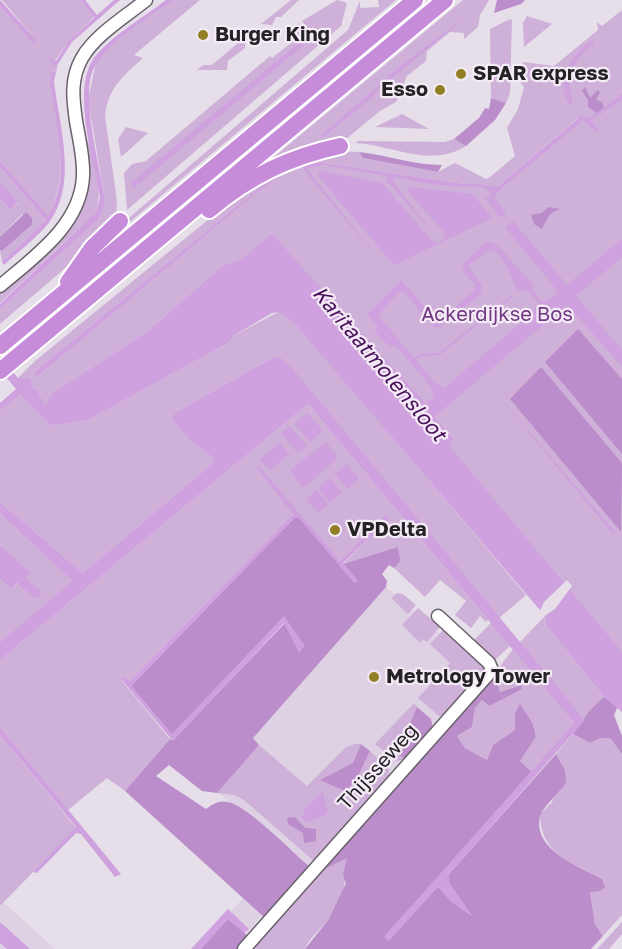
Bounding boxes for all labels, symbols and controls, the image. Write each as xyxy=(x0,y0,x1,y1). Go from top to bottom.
place label: Burger King xyxy=(215,23,330,47)
marker: Burger King xyxy=(196,28,210,42)
place label: SPAR express xyxy=(473,62,609,86)
marker: SPAR express xyxy=(454,67,468,81)
place label: Esso xyxy=(381,78,428,102)
marker: Esso xyxy=(433,83,447,97)
water label: Karitaatmolensloot xyxy=(307,281,451,447)
park label: Ackerdijkse Bos xyxy=(421,303,573,327)
place label: VPDelta xyxy=(347,518,427,542)
marker: VPDelta xyxy=(328,523,342,537)
place label: Metrology Tower xyxy=(386,665,550,689)
marker: Metrology Tower xyxy=(367,670,381,684)
street label: Thijsseweg xyxy=(333,719,423,815)

